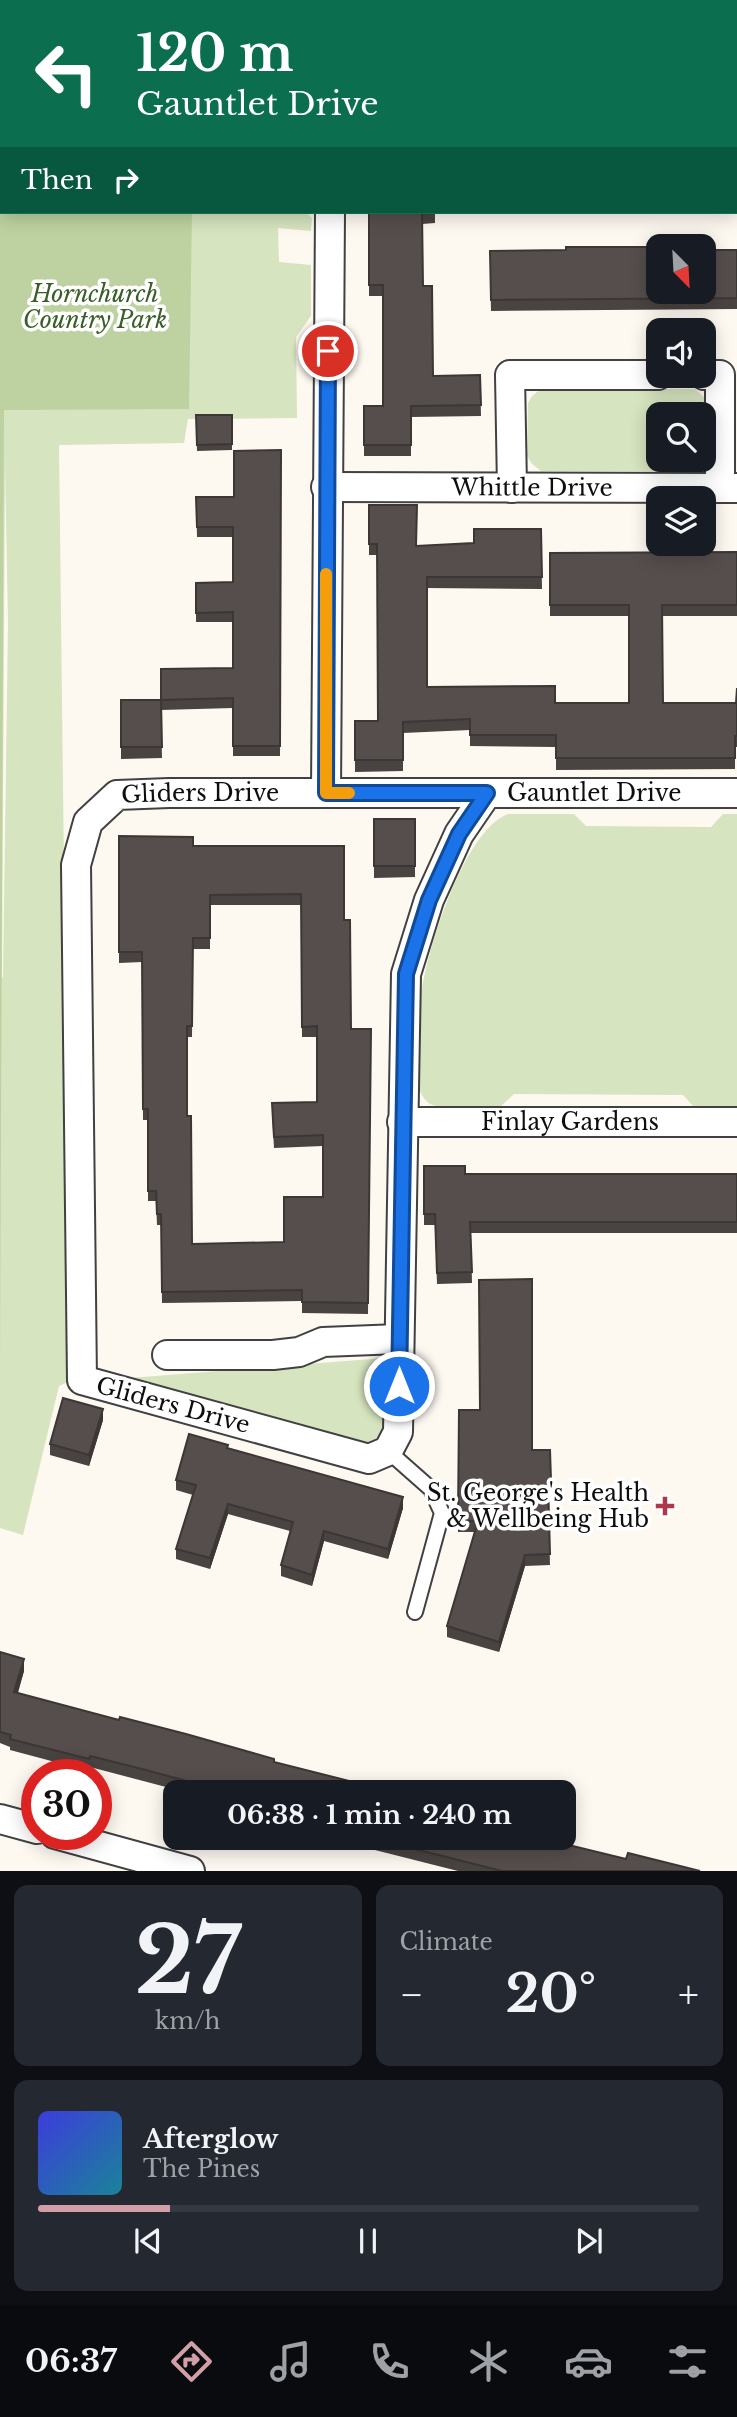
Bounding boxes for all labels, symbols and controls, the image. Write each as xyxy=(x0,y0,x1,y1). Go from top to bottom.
text: 120 m xyxy=(136,23,294,84)
icon: left xyxy=(21,28,112,119)
text: Gauntlet Drive xyxy=(136,84,379,124)
icon: right xyxy=(107,161,145,199)
text: Then xyxy=(21,164,93,196)
north arrow xyxy=(646,234,716,304)
map controls xyxy=(646,234,716,556)
park label: Hornchurch Country Park xyxy=(23,280,167,334)
button: sound xyxy=(646,318,716,388)
pin xyxy=(298,321,358,381)
icon: arrive xyxy=(309,332,347,370)
button: search xyxy=(646,402,716,472)
street label: Whittle Drive xyxy=(450,473,613,502)
button: layers xyxy=(646,486,716,556)
street label: Gliders Drive xyxy=(121,779,279,809)
street label: Gauntlet Drive xyxy=(507,779,681,807)
street label: Finlay Gardens xyxy=(481,1108,659,1136)
position arrow xyxy=(362,1349,436,1423)
street label: Gliders Drive xyxy=(93,1371,253,1439)
place label: St. George's Health & Wellbeing Hub xyxy=(427,1479,649,1533)
marker: St. George's Health & Wellbeing Hub xyxy=(655,1496,675,1516)
speed limit sign: 30 xyxy=(21,1759,112,1850)
text: 06:38 · 1 min · 240 m xyxy=(227,1799,512,1831)
text: 27 xyxy=(135,1905,241,2018)
text: Climate xyxy=(400,1928,493,1956)
text: 20° xyxy=(506,1962,596,2026)
text: − xyxy=(400,1971,424,2018)
text: + xyxy=(678,1971,699,2018)
text: km/h xyxy=(155,2007,220,2035)
text: Afterglow xyxy=(143,2123,279,2155)
text: The Pines xyxy=(143,2155,260,2183)
icon: previous xyxy=(129,2222,167,2260)
icon: pause xyxy=(349,2222,387,2260)
icon: next xyxy=(570,2222,608,2260)
icon: directions xyxy=(167,2337,216,2386)
icon: music xyxy=(266,2337,315,2386)
icon: phone xyxy=(365,2337,414,2386)
icon: climate xyxy=(464,2337,513,2386)
icon: car xyxy=(564,2337,613,2386)
icon: filters xyxy=(663,2337,712,2386)
text: 06:37 xyxy=(25,2341,117,2381)

